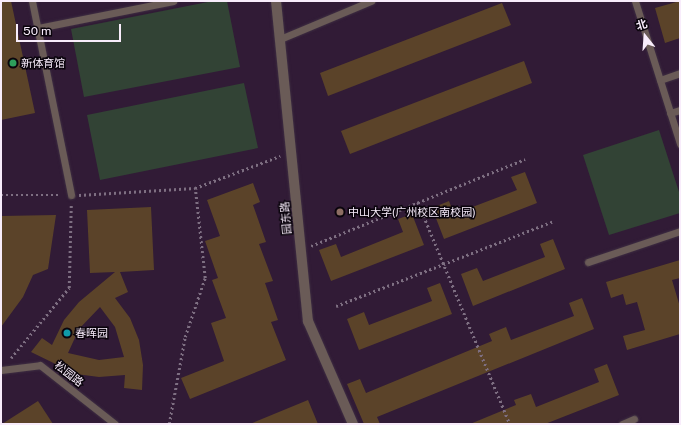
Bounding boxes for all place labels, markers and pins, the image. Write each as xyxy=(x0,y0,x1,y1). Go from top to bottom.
place label: 新体育馆 xyxy=(21,56,65,70)
marker: 新体育馆 xyxy=(8,58,18,68)
place label: 中山大学(广州校区南校园) xyxy=(348,205,476,219)
marker: 中山大学(广州校区南校园) xyxy=(335,207,345,217)
place label: 春晖园 xyxy=(75,326,108,340)
marker: 春晖园 xyxy=(62,328,72,338)

